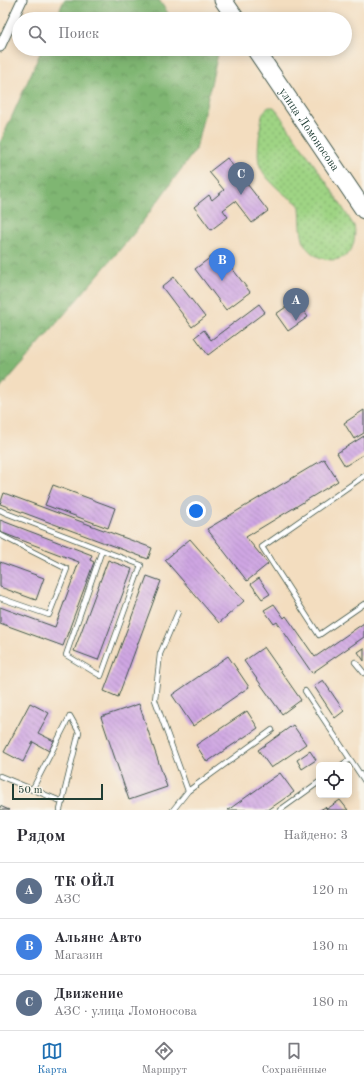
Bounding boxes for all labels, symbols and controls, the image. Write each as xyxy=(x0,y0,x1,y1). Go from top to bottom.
search box xyxy=(12,12,352,56)
icon: search xyxy=(26,23,48,45)
text: Поиск xyxy=(58,27,99,42)
street label: улица Ломоносова xyxy=(276,86,341,174)
pin: C xyxy=(228,162,254,195)
pin: B xyxy=(209,248,235,281)
pin: A xyxy=(283,288,309,321)
your location xyxy=(186,501,206,521)
map controls xyxy=(316,762,352,798)
button: locate xyxy=(316,762,352,798)
scale bar xyxy=(12,782,103,801)
text: 50 m xyxy=(18,785,43,796)
text: Рядом xyxy=(16,828,65,845)
text: Найдено: 3 xyxy=(284,829,348,842)
text: ТК ОЙЛ xyxy=(54,875,115,890)
text: A xyxy=(24,884,34,897)
text: 120 m xyxy=(311,884,348,897)
text: АЗС xyxy=(54,893,80,906)
text: Альянс Авто xyxy=(54,931,142,946)
text: B xyxy=(24,940,34,953)
text: 130 m xyxy=(311,940,348,953)
text: Магазин xyxy=(54,949,103,962)
text: Движение xyxy=(54,987,123,1002)
text: C xyxy=(25,996,33,1009)
text: 180 m xyxy=(311,996,348,1009)
text: АЗС · улица Ломоносова xyxy=(54,1005,197,1018)
tab: Карта xyxy=(37,1040,67,1078)
tab: Маршрут xyxy=(142,1040,187,1078)
tab: Сохранённые xyxy=(262,1040,327,1078)

